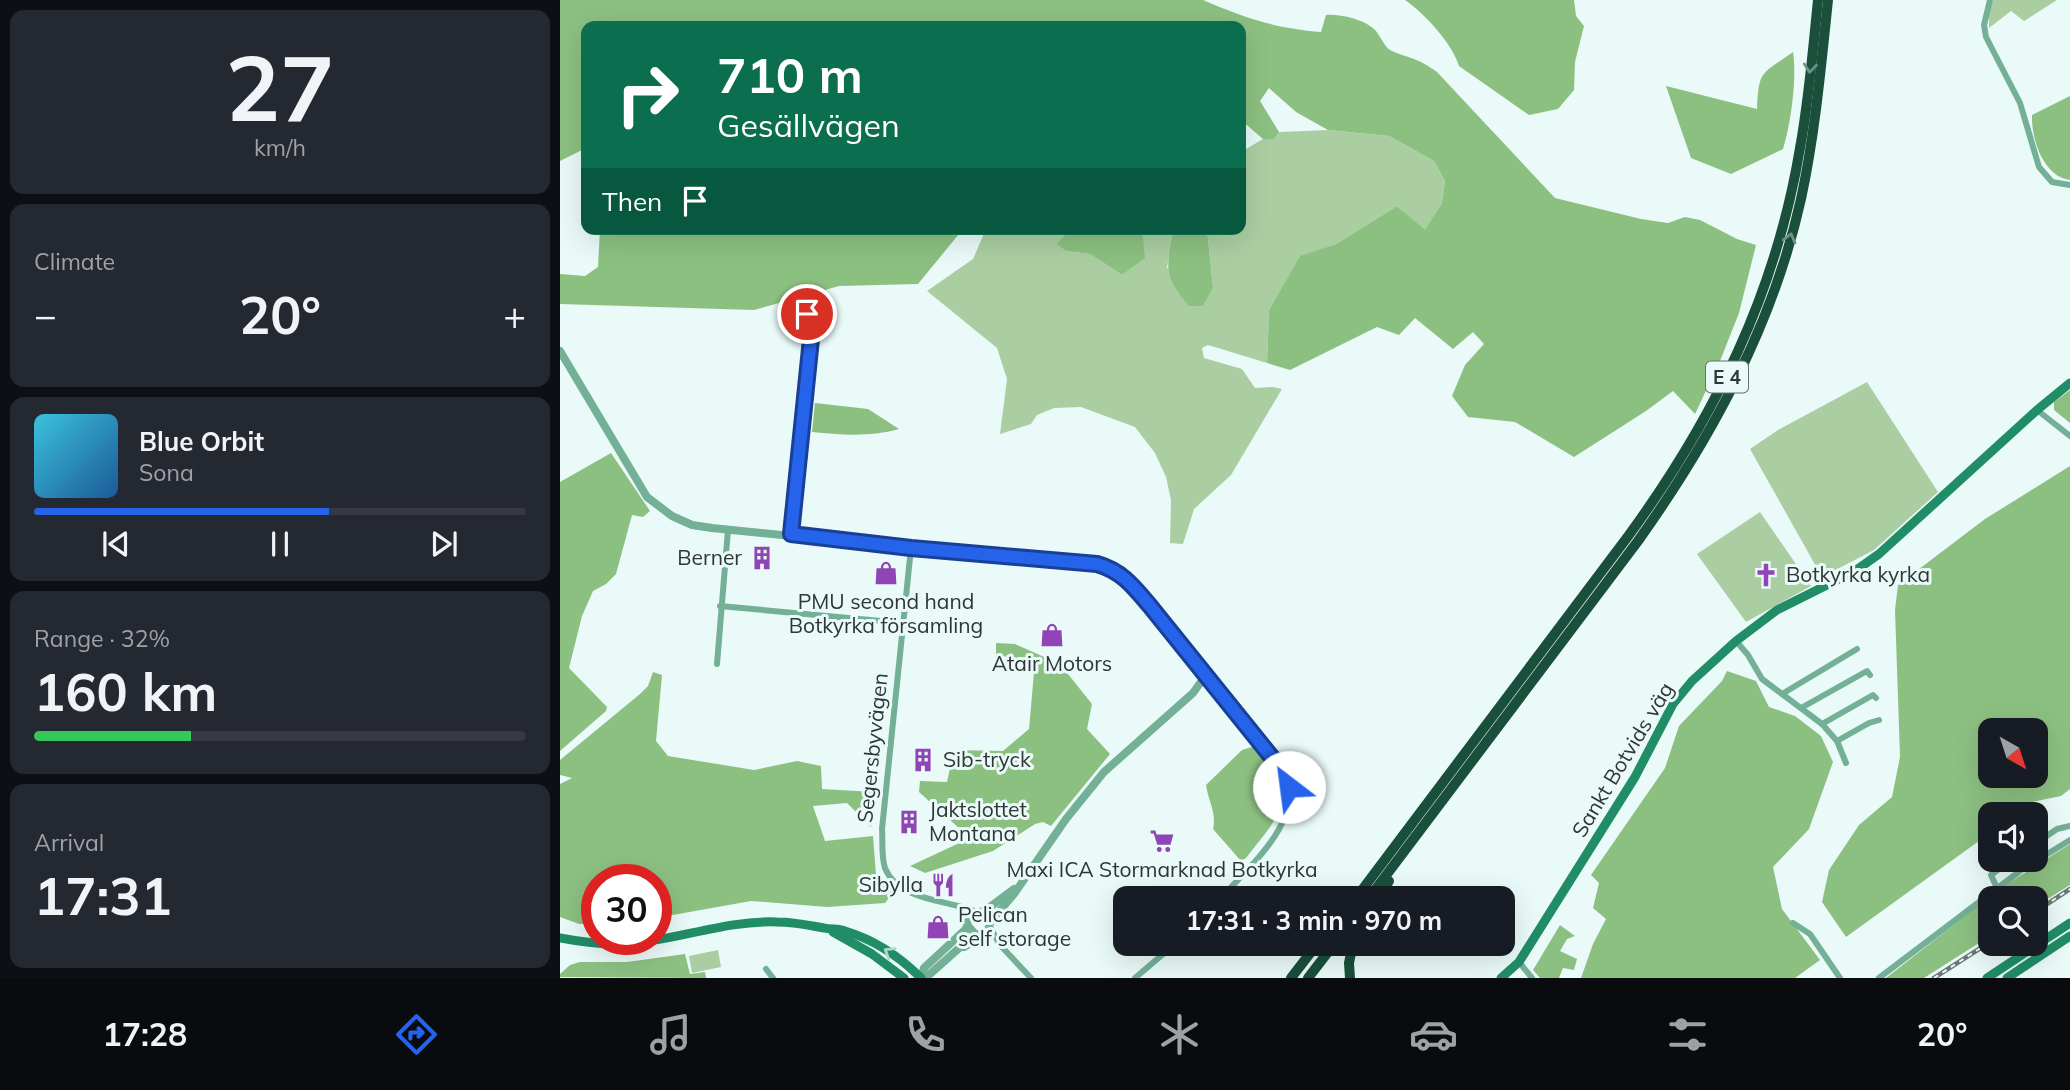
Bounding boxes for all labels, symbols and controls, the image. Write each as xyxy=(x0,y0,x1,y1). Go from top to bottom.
text: 27 xyxy=(225,30,335,144)
text: 710 m xyxy=(717,44,863,105)
icon: right xyxy=(602,49,693,140)
one-way arrow xyxy=(1803,62,1818,74)
text: Gesällvägen xyxy=(717,105,900,145)
text: km/h xyxy=(254,133,306,162)
icon: arrive xyxy=(676,182,714,220)
text: Then xyxy=(602,185,662,218)
one-way arrow xyxy=(1782,232,1797,244)
text: Climate xyxy=(34,247,115,276)
text: 20° xyxy=(239,282,321,347)
pin xyxy=(777,284,837,344)
text: − xyxy=(34,291,57,339)
text: + xyxy=(503,291,526,339)
icon: arrive xyxy=(788,295,826,333)
road number: E 4 xyxy=(1706,362,1748,392)
text: Blue Orbit xyxy=(139,425,264,458)
text: Sona xyxy=(139,458,194,487)
icon: previous xyxy=(97,525,135,563)
icon: pause xyxy=(261,525,299,563)
icon: next xyxy=(425,525,463,563)
place label: Berner xyxy=(677,544,742,570)
building icon: Berner xyxy=(748,544,776,572)
shop icon: PMU second hand Botkyrka församling xyxy=(872,559,900,587)
church icon: Botkyrka kyrka xyxy=(1752,561,1780,589)
place label: Botkyrka kyrka xyxy=(1786,561,1930,587)
place label: PMU second hand Botkyrka församling xyxy=(789,588,983,638)
shop icon: Atair Motors xyxy=(1038,621,1066,649)
text: Range · 32% xyxy=(34,624,170,653)
place label: Atair Motors xyxy=(992,650,1112,676)
text: 160 km xyxy=(34,659,217,724)
street label: Segersbyvägen xyxy=(851,672,893,824)
street label: Sankt Botvids väg xyxy=(1566,677,1679,842)
north arrow xyxy=(1978,718,2048,788)
map controls xyxy=(1978,718,2048,956)
building icon: Sib-tryck xyxy=(909,746,937,774)
place label: Sib-tryck xyxy=(943,746,1031,772)
position arrow xyxy=(1252,750,1326,824)
place label: Jaktslottet Montana xyxy=(929,796,1027,846)
button: sound xyxy=(1978,802,2048,872)
building icon: Jaktslottet Montana xyxy=(895,808,923,836)
supermarket icon: Maxi ICA Stormarknad Botkyrka xyxy=(1148,827,1176,855)
text: Arrival xyxy=(34,828,104,857)
place label: Maxi ICA Stormarknad Botkyrka xyxy=(1006,856,1318,882)
text: 17:31 xyxy=(34,863,172,928)
speed limit sign: 30 xyxy=(581,864,672,955)
place label: Sibylla xyxy=(859,871,923,897)
restaurant icon: Sibylla xyxy=(929,871,957,899)
button: search xyxy=(1978,886,2048,956)
place label: Pelican self storage xyxy=(958,901,1071,951)
text: 17:31 · 3 min · 970 m xyxy=(1186,904,1442,937)
shop icon: Pelican self storage xyxy=(924,913,952,941)
one-way arrow xyxy=(884,947,897,960)
icon: directions xyxy=(392,1010,441,1059)
icon: music xyxy=(646,1010,695,1059)
icon: phone xyxy=(901,1010,950,1059)
icon: climate xyxy=(1155,1010,1204,1059)
icon: car xyxy=(1409,1010,1458,1059)
icon: filters xyxy=(1663,1010,1712,1059)
text: 17:28 xyxy=(103,1014,187,1054)
text: 20° xyxy=(1917,1014,1967,1054)

